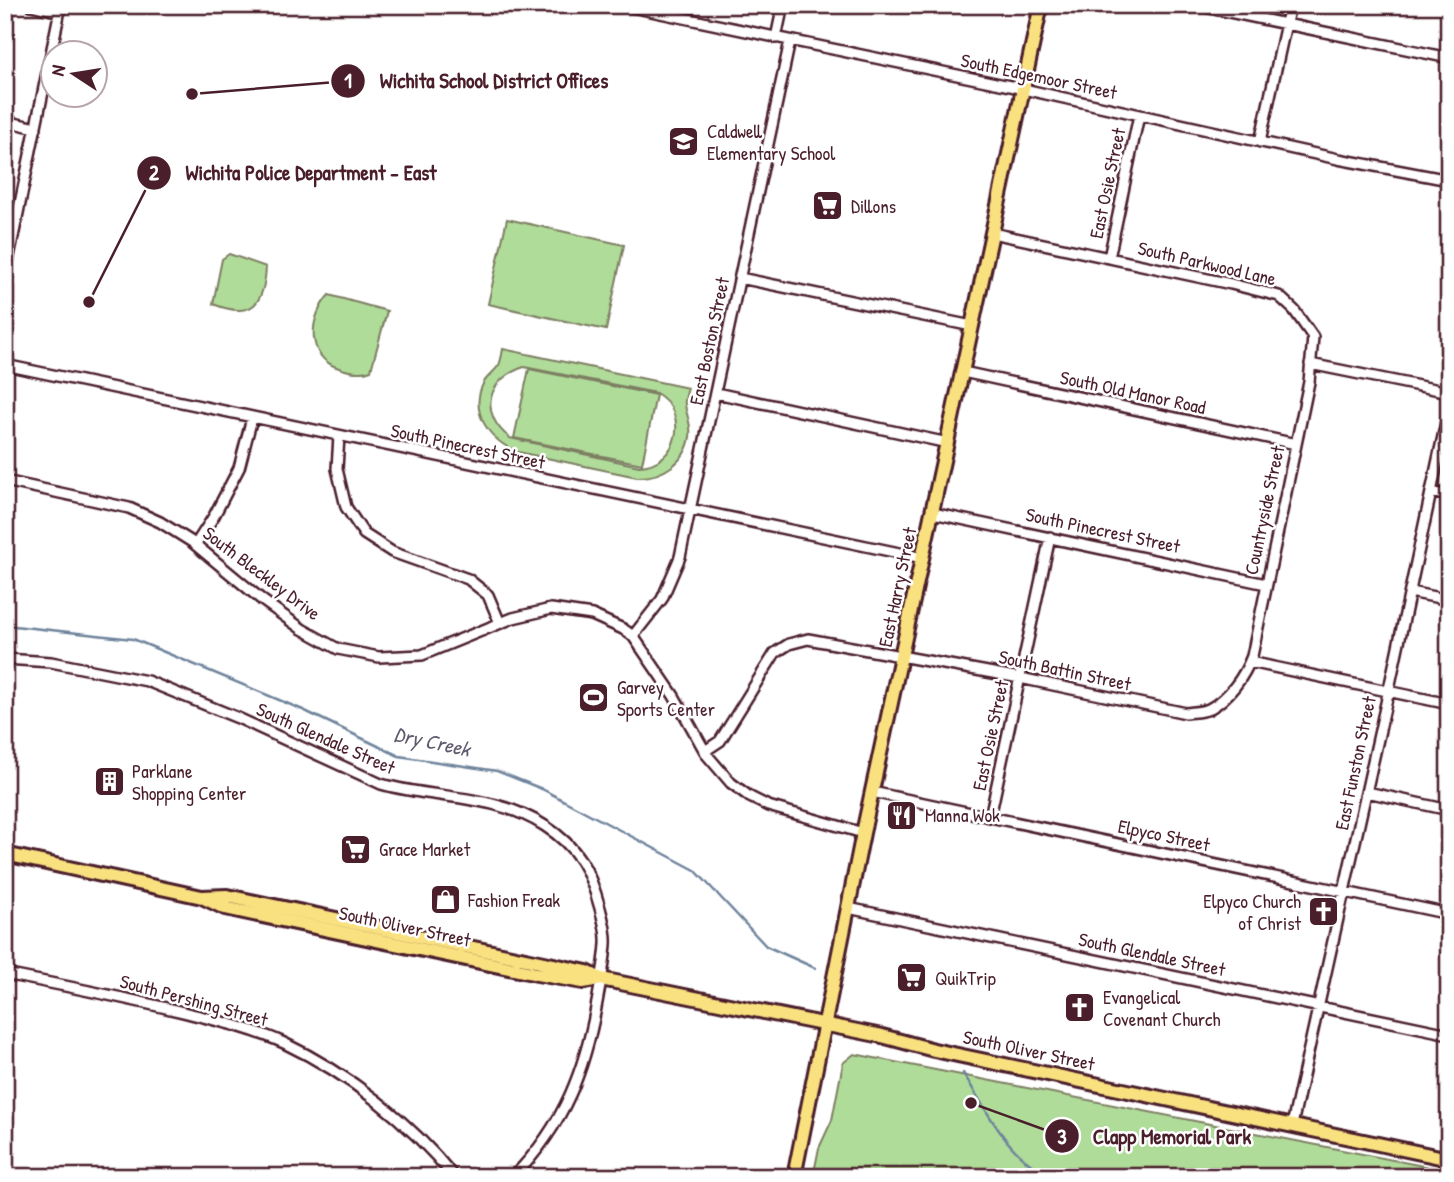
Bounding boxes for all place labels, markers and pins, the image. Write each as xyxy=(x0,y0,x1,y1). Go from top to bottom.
callout: Wichita School District Offices xyxy=(331,60,622,102)
place label: Caldwell Elementary School xyxy=(707,118,836,166)
school or university icon: Caldwell Elementary School xyxy=(667,125,701,159)
callout: Wichita Police Department - East xyxy=(137,152,451,194)
supermarket icon: Dillons xyxy=(811,189,845,223)
place label: Dillons xyxy=(851,193,896,219)
place label: Garvey Sports Center xyxy=(617,674,716,722)
sports icon: Garvey Sports Center xyxy=(577,681,611,715)
place label: Parklane Shopping Center xyxy=(132,758,247,806)
building icon: Parklane Shopping Center xyxy=(92,765,126,799)
restaurant icon: Manna Wok xyxy=(885,798,919,832)
place label: Manna Wok xyxy=(925,802,1000,828)
supermarket icon: Grace Market xyxy=(339,832,373,866)
place label: Grace Market xyxy=(379,836,471,862)
shop icon: Fashion Freak xyxy=(428,883,462,917)
place label: Fashion Freak xyxy=(467,887,560,913)
place label: Elpyco Church of Christ xyxy=(1203,888,1301,936)
church icon: Elpyco Church of Christ xyxy=(1307,895,1341,929)
supermarket icon: QuikTrip xyxy=(895,961,929,995)
place label: QuikTrip xyxy=(935,965,996,991)
place label: Evangelical Covenant Church xyxy=(1103,984,1220,1032)
church icon: Evangelical Covenant Church xyxy=(1063,991,1097,1025)
callout: Clapp Memorial Park xyxy=(1044,1115,1265,1157)

